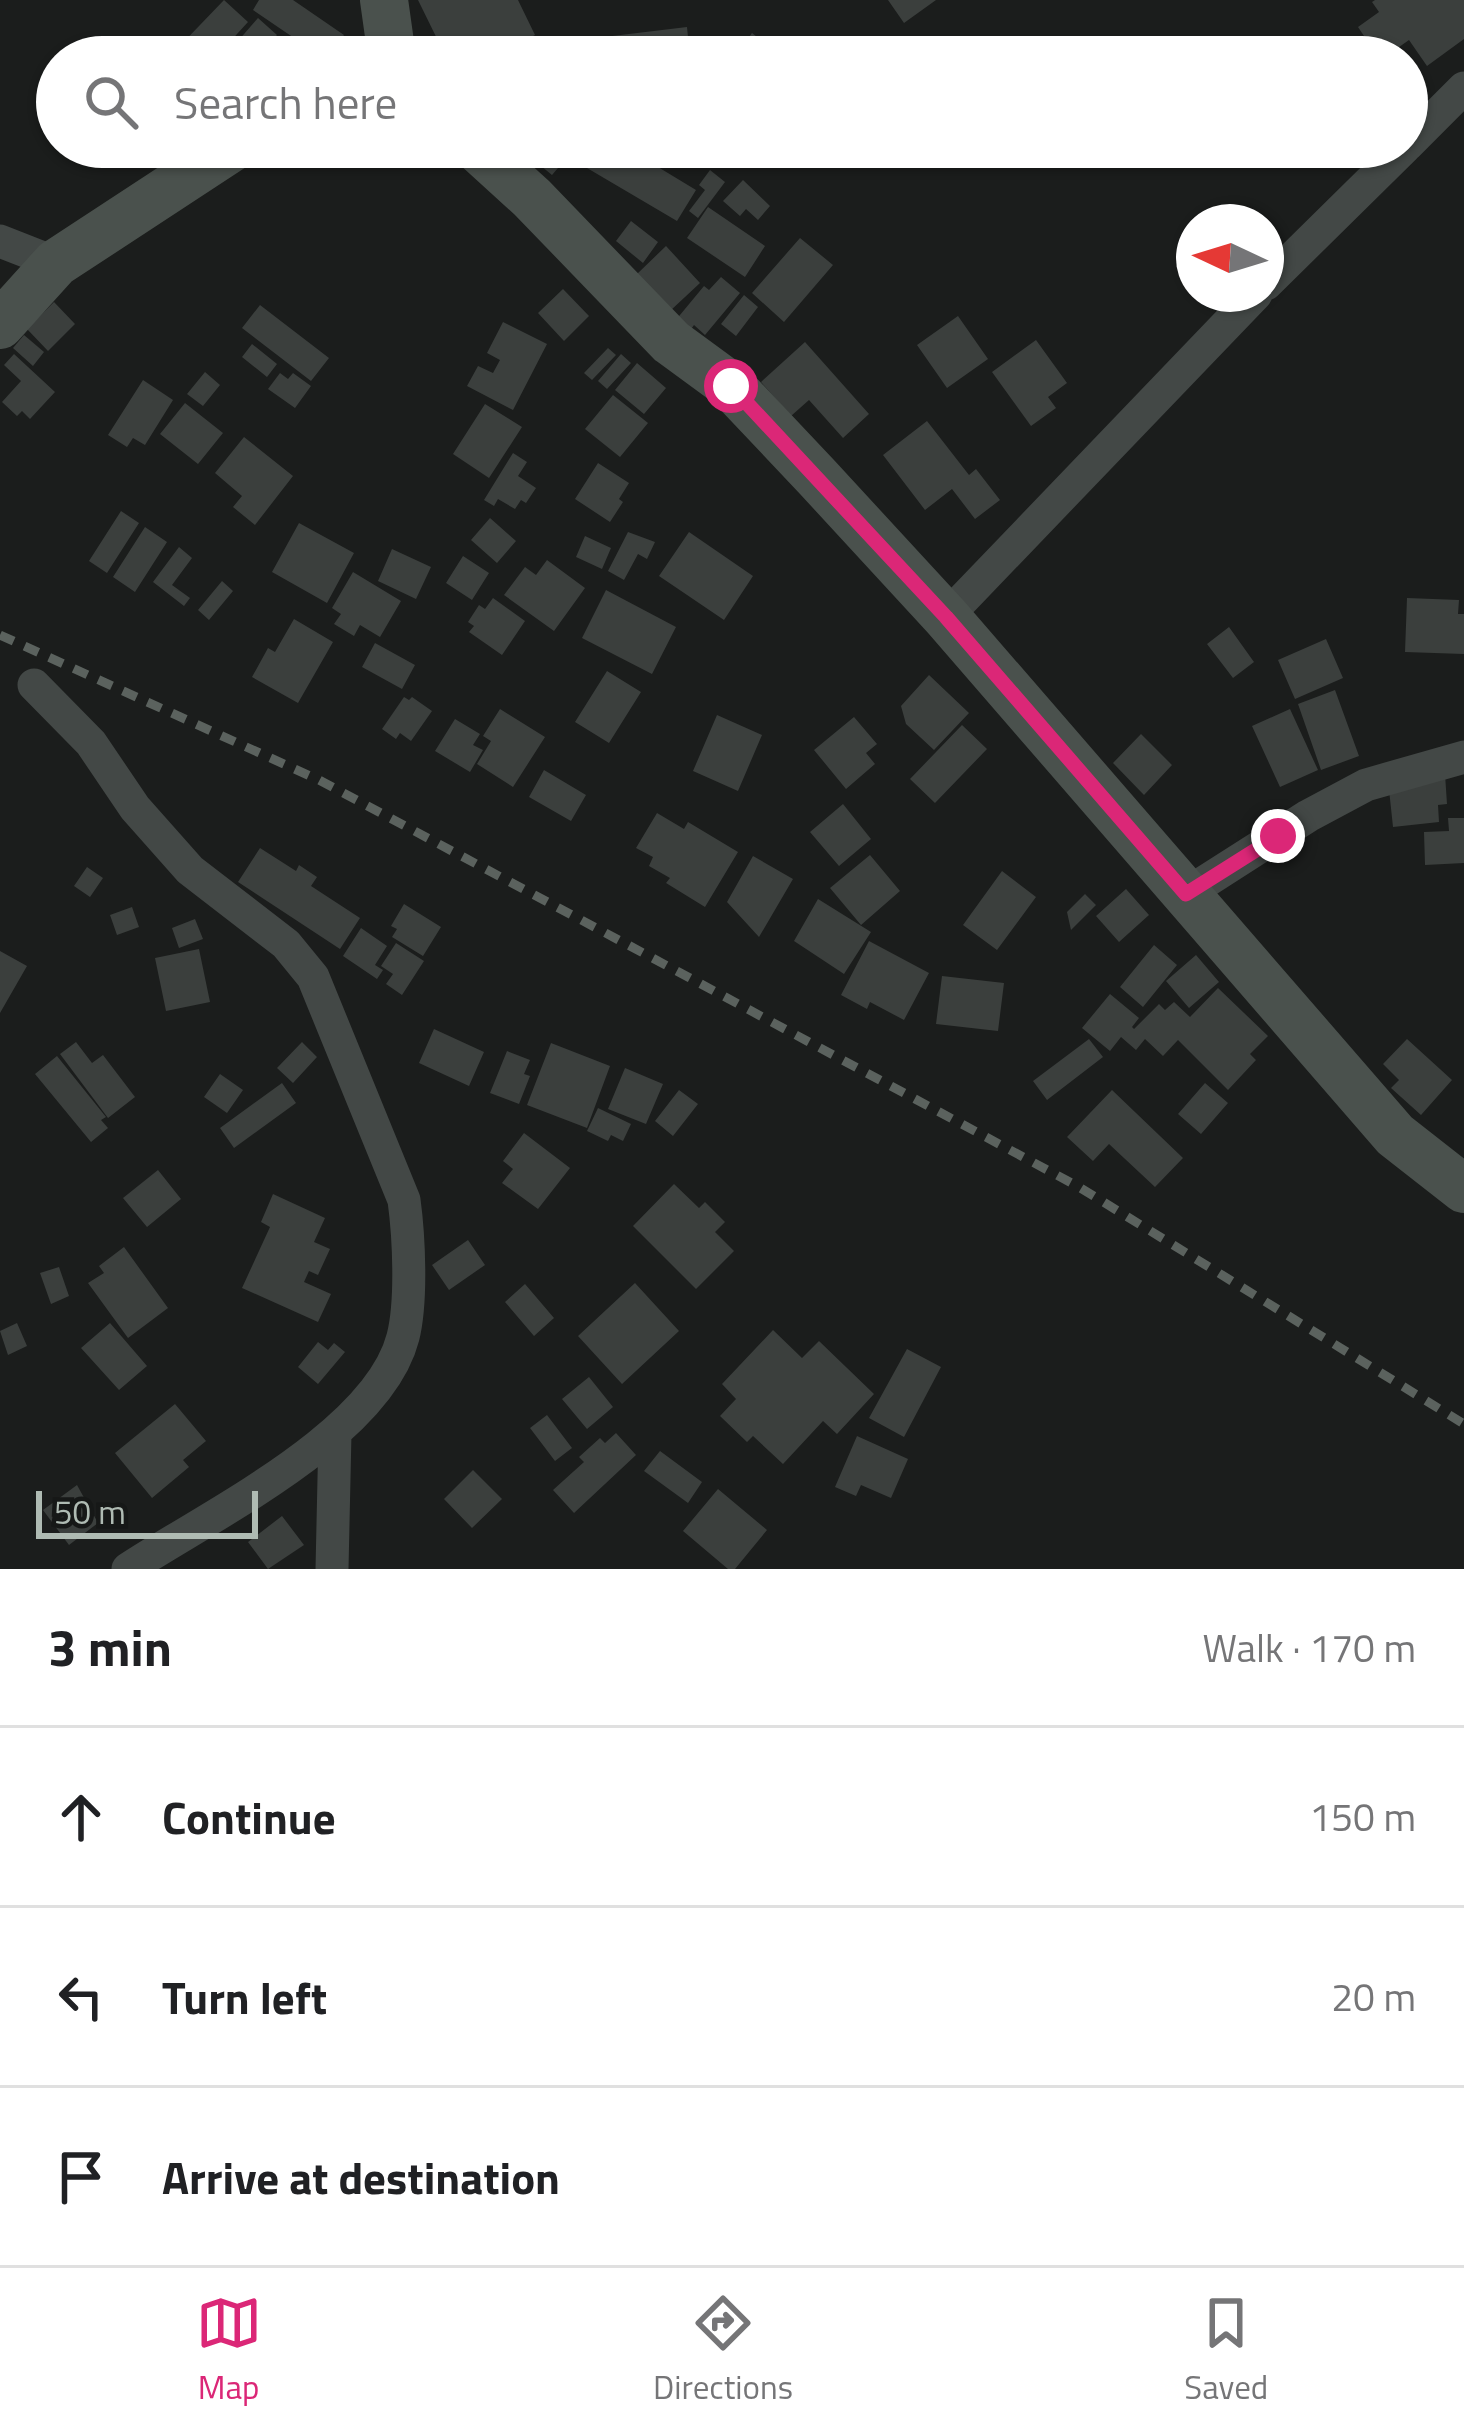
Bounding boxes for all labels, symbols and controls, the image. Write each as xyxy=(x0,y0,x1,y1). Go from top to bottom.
search box xyxy=(36,36,1428,168)
text: Search here xyxy=(174,68,397,136)
icon: search xyxy=(78,69,144,135)
north arrow xyxy=(1176,204,1284,312)
route start xyxy=(704,359,758,413)
route end xyxy=(1251,809,1305,863)
scale bar xyxy=(36,1485,258,1538)
text: 50 m xyxy=(54,1487,126,1537)
text: 3 min xyxy=(48,1608,172,1686)
text: Walk · 170 m xyxy=(1202,1618,1416,1677)
text: Continue xyxy=(162,1783,336,1851)
icon: ahead xyxy=(48,1784,114,1850)
text: 150 m xyxy=(1309,1787,1416,1846)
text: Turn left xyxy=(162,1963,327,2031)
icon: left xyxy=(48,1964,114,2030)
text: 20 m xyxy=(1331,1967,1416,2026)
text: Arrive at destination xyxy=(162,2143,560,2211)
icon: arrive xyxy=(48,2144,114,2210)
tab: Map xyxy=(196,2290,262,2412)
tab: Directions xyxy=(653,2290,793,2412)
tab: Saved xyxy=(1184,2290,1268,2412)

